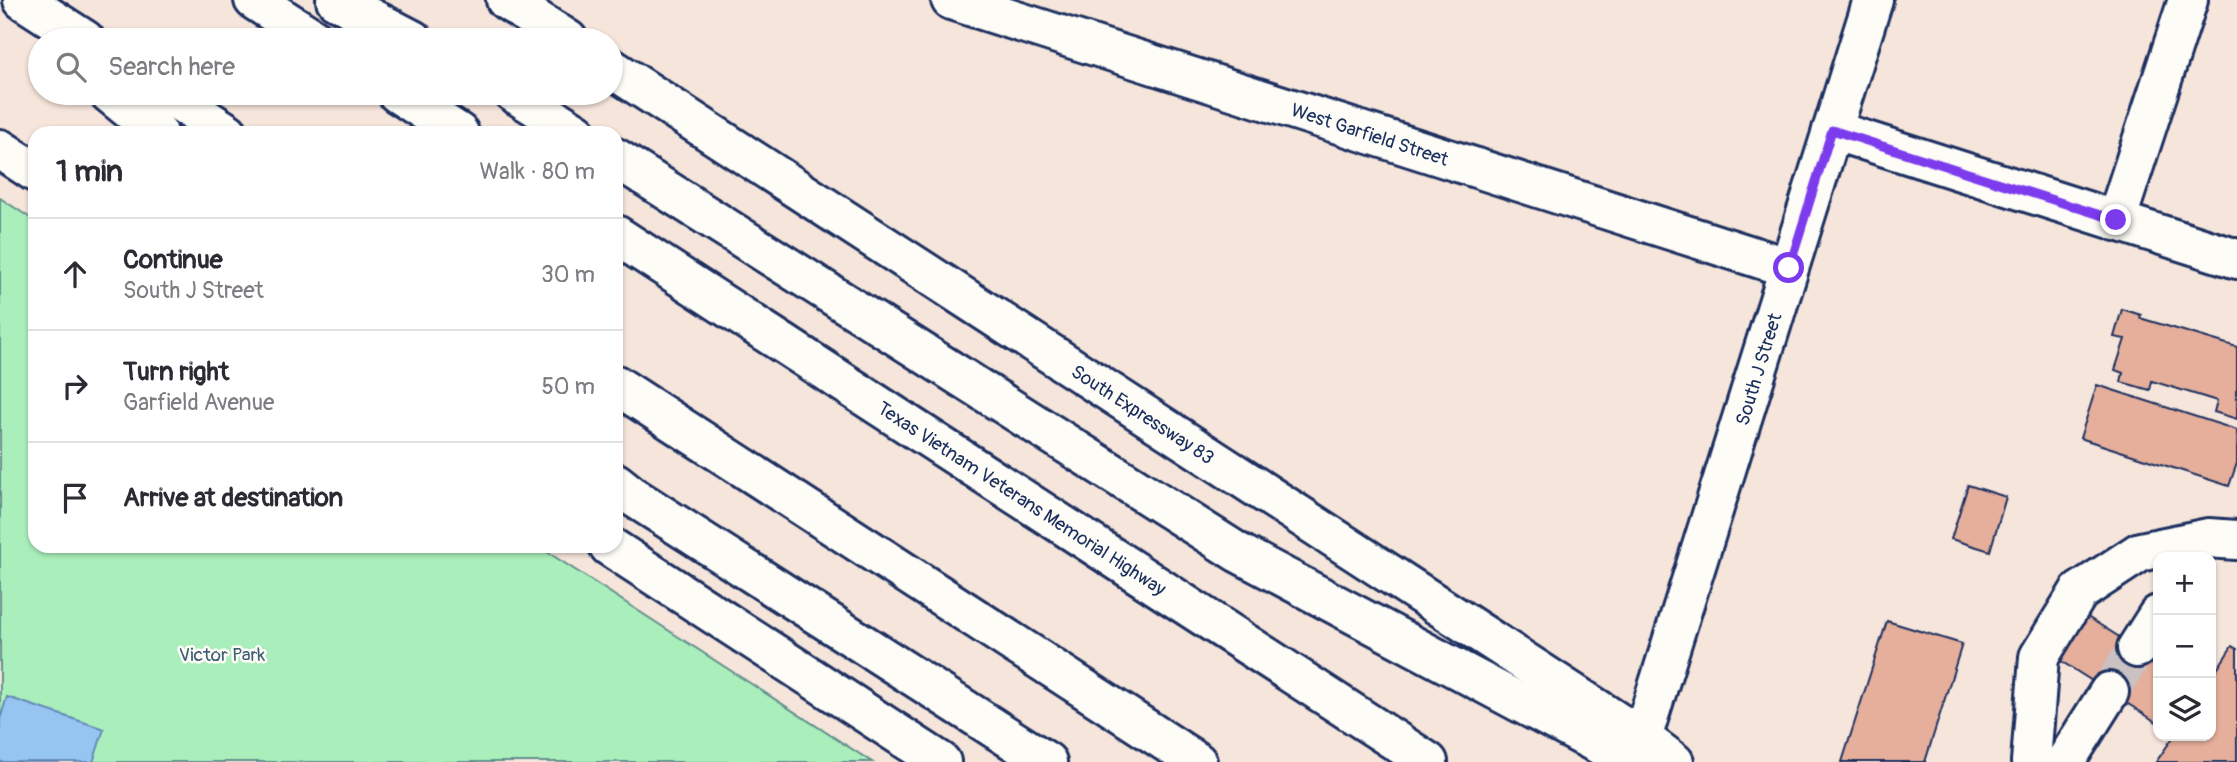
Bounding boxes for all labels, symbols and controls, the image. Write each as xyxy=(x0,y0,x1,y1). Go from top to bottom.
search box xyxy=(28,28,623,105)
icon: search xyxy=(52,48,90,86)
text: Search here xyxy=(108,51,235,83)
street label: West Garfield Street xyxy=(1288,98,1452,172)
text: 1 min xyxy=(56,153,123,190)
text: Walk · 80 m xyxy=(479,157,595,186)
route end xyxy=(2100,204,2131,235)
text: Continue xyxy=(123,244,223,276)
route start xyxy=(1773,252,1804,283)
icon: ahead xyxy=(56,255,94,293)
text: 30 m xyxy=(541,260,595,289)
text: South J Street xyxy=(123,276,264,305)
street label: South J Street xyxy=(1730,310,1788,428)
text: Turn right xyxy=(123,356,229,388)
street label: South Expressway 83 xyxy=(1066,360,1219,470)
icon: right xyxy=(56,367,94,405)
text: 50 m xyxy=(541,372,595,401)
text: Garfield Avenue xyxy=(123,388,274,417)
street label: Texas Vietnam Veterans Memorial Highway xyxy=(873,396,1170,601)
icon: arrive xyxy=(56,479,94,517)
text: Arrive at destination xyxy=(123,482,343,514)
map controls xyxy=(2153,552,2216,741)
button: + xyxy=(2153,552,2216,615)
button: − xyxy=(2153,615,2216,678)
park label: Victor Park xyxy=(179,643,265,667)
button: layers xyxy=(2153,678,2216,741)

